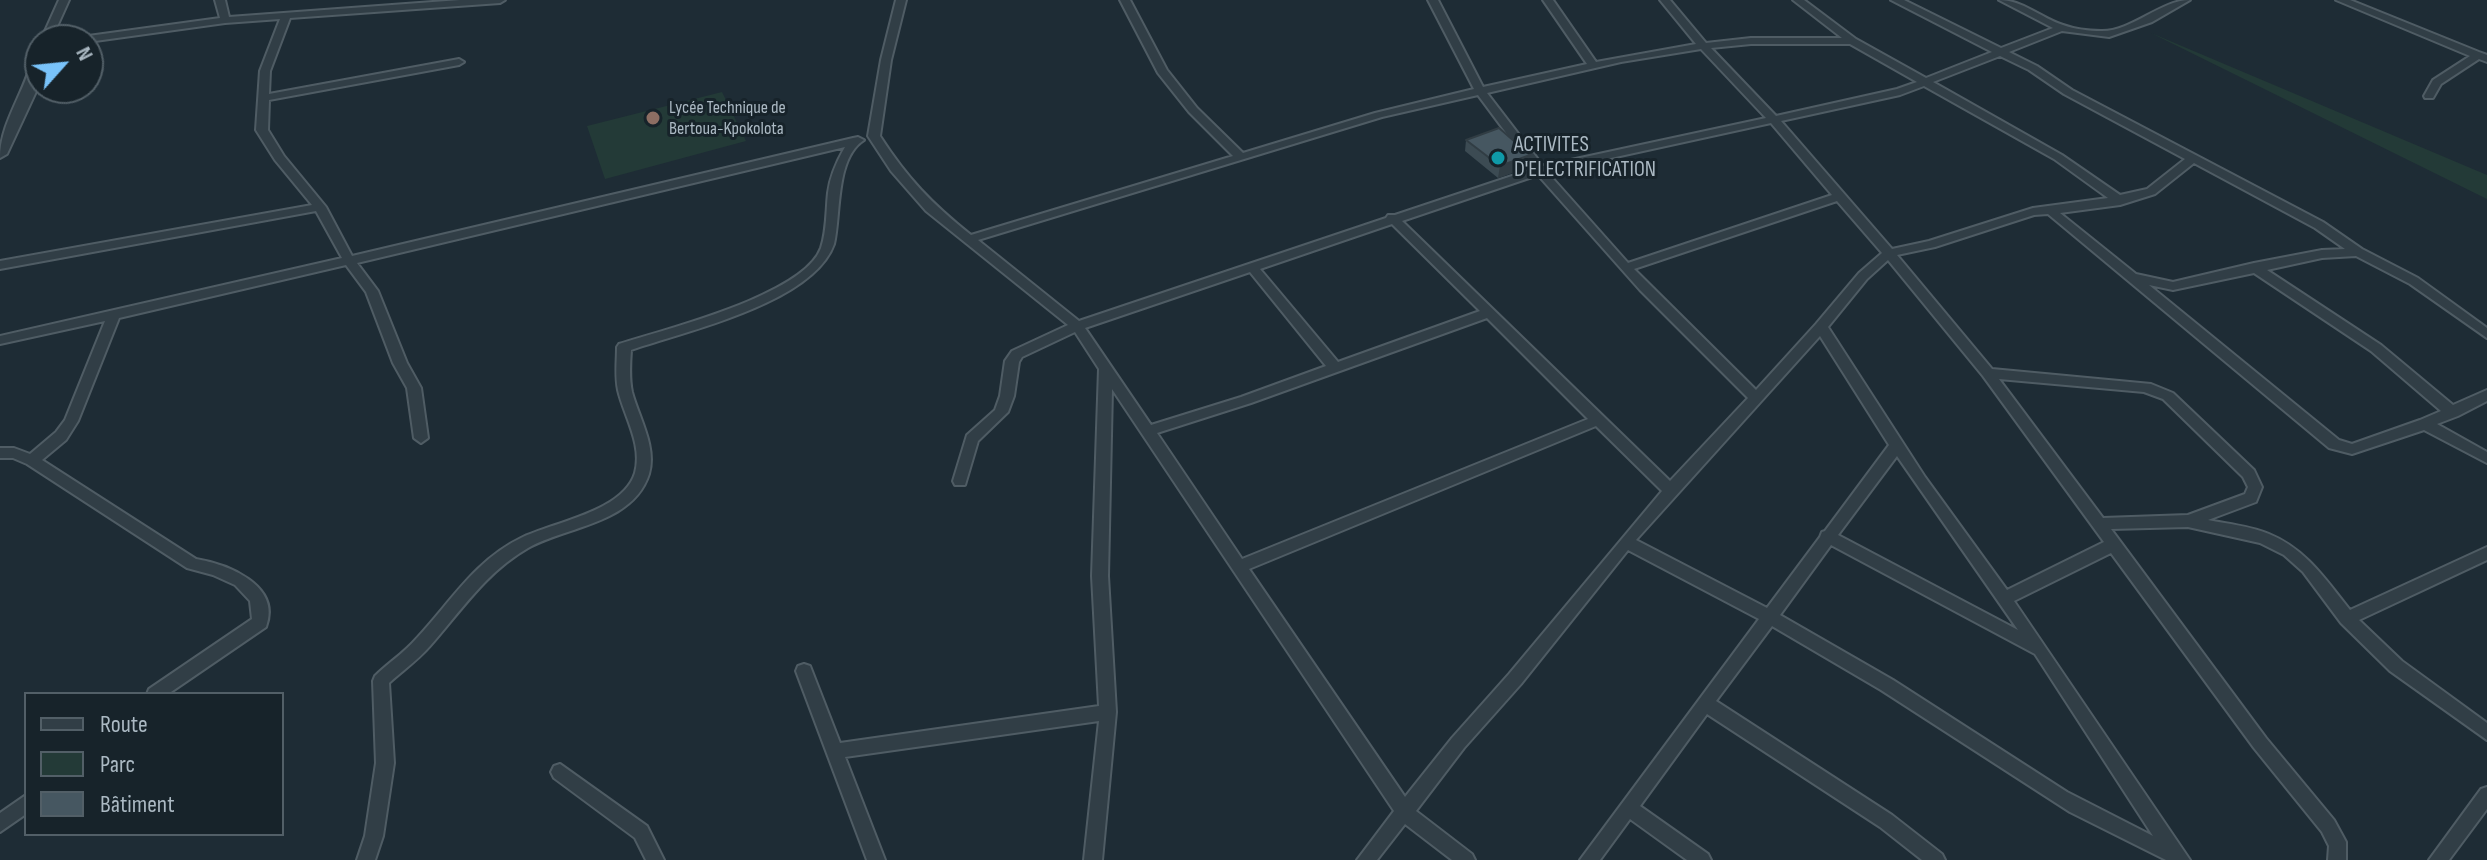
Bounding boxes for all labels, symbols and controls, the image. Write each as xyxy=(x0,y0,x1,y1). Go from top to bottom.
north arrow xyxy=(24,24,104,104)
text: N xyxy=(69,42,99,65)
place label: Lycée Technique de Bertoua-Kpokolota xyxy=(669,97,786,140)
marker: Lycée Technique de Bertoua-Kpokolota xyxy=(644,109,662,127)
place label: ACTIVITES D'ELECTRIFICATION xyxy=(1514,132,1656,184)
marker: ACTIVITES D'ELECTRIFICATION xyxy=(1489,149,1507,167)
legend xyxy=(24,692,284,836)
text: Route xyxy=(100,710,148,739)
text: Parc xyxy=(100,750,135,779)
text: Bâtiment xyxy=(100,790,175,819)

